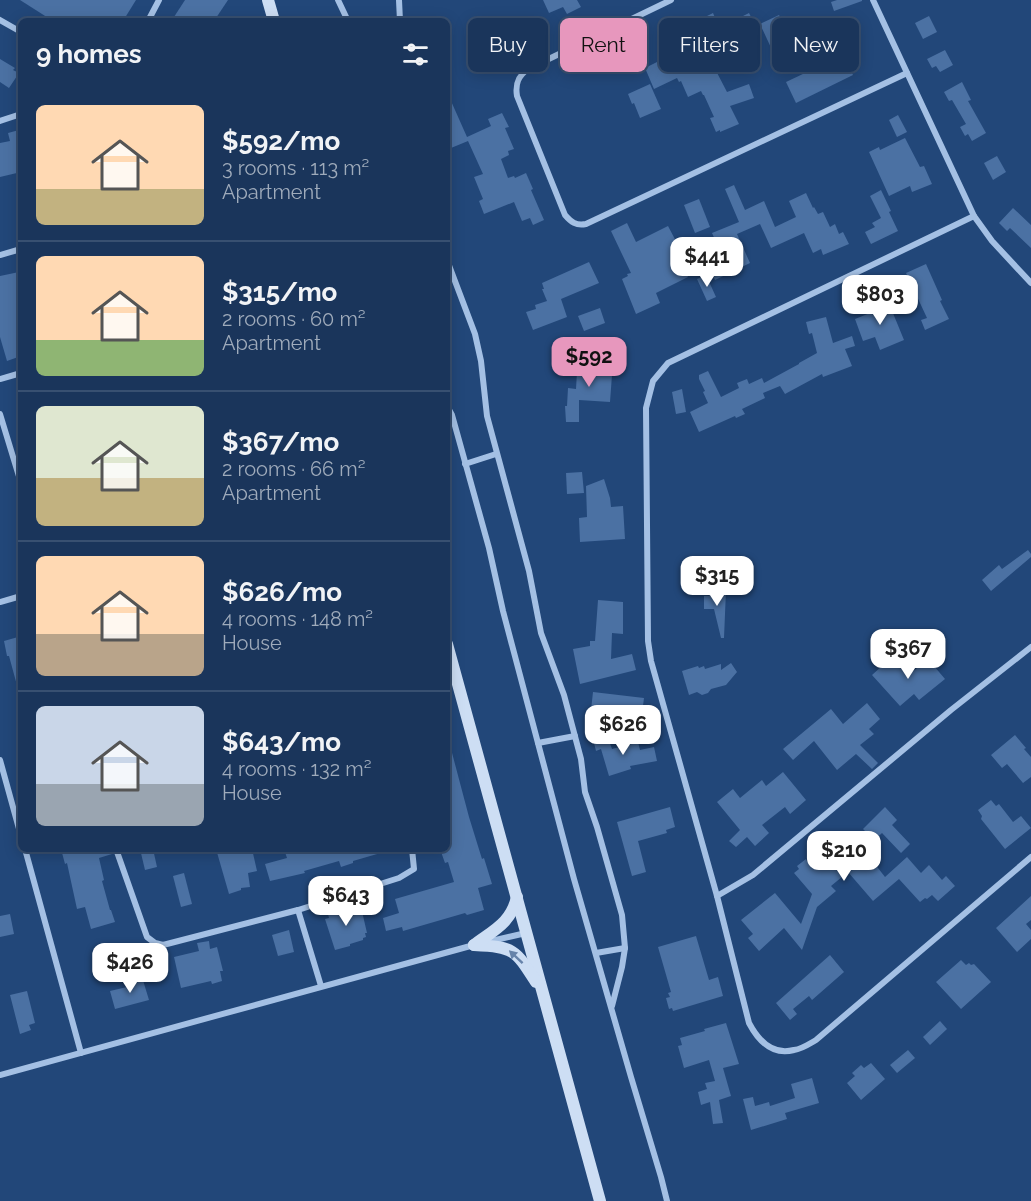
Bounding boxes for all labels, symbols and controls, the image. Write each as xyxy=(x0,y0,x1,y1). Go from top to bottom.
chip: Buy xyxy=(468,18,548,72)
chip: Rent xyxy=(560,18,647,72)
chip: Filters xyxy=(659,18,760,72)
chip: New xyxy=(772,18,859,72)
icon: filters xyxy=(399,38,432,71)
text: 9 homes xyxy=(36,39,142,69)
text: $592/mo xyxy=(222,126,340,156)
icon: home xyxy=(84,129,156,201)
text: 3 rooms · 113 m² xyxy=(222,156,369,180)
text: Apartment xyxy=(222,180,321,204)
pin: $441 xyxy=(671,237,743,288)
text: $441 xyxy=(684,244,730,268)
pin: $803 xyxy=(844,275,916,326)
text: $315/mo xyxy=(222,277,337,307)
icon: home xyxy=(84,280,156,352)
text: $803 xyxy=(856,282,904,306)
text: 2 rooms · 60 m² xyxy=(222,307,366,331)
text: Apartment xyxy=(222,331,321,355)
pin: $592 xyxy=(553,337,625,388)
text: $592 xyxy=(566,344,612,368)
text: $367/mo xyxy=(222,427,339,457)
icon: home xyxy=(84,430,156,502)
text: 2 rooms · 66 m² xyxy=(222,457,365,481)
text: Apartment xyxy=(222,481,321,505)
pin: $315 xyxy=(681,556,753,607)
text: $315 xyxy=(695,563,739,587)
text: $626/mo xyxy=(222,577,342,607)
icon: home xyxy=(84,580,156,652)
text: 4 rooms · 148 m² xyxy=(222,607,373,631)
pin: $367 xyxy=(872,629,944,680)
text: House xyxy=(222,631,282,655)
text: $367 xyxy=(884,636,932,660)
pin: $626 xyxy=(587,705,659,756)
text: $626 xyxy=(599,712,647,736)
text: $643/mo xyxy=(222,727,341,757)
icon: home xyxy=(84,730,156,802)
text: 4 rooms · 132 m² xyxy=(222,757,371,781)
text: House xyxy=(222,781,282,805)
pin: $210 xyxy=(808,831,880,882)
text: $210 xyxy=(821,838,867,862)
pin: $643 xyxy=(310,876,382,927)
text: $643 xyxy=(322,883,370,907)
pin: $426 xyxy=(94,943,166,994)
text: $426 xyxy=(106,950,154,974)
one-way arrow xyxy=(509,950,524,964)

